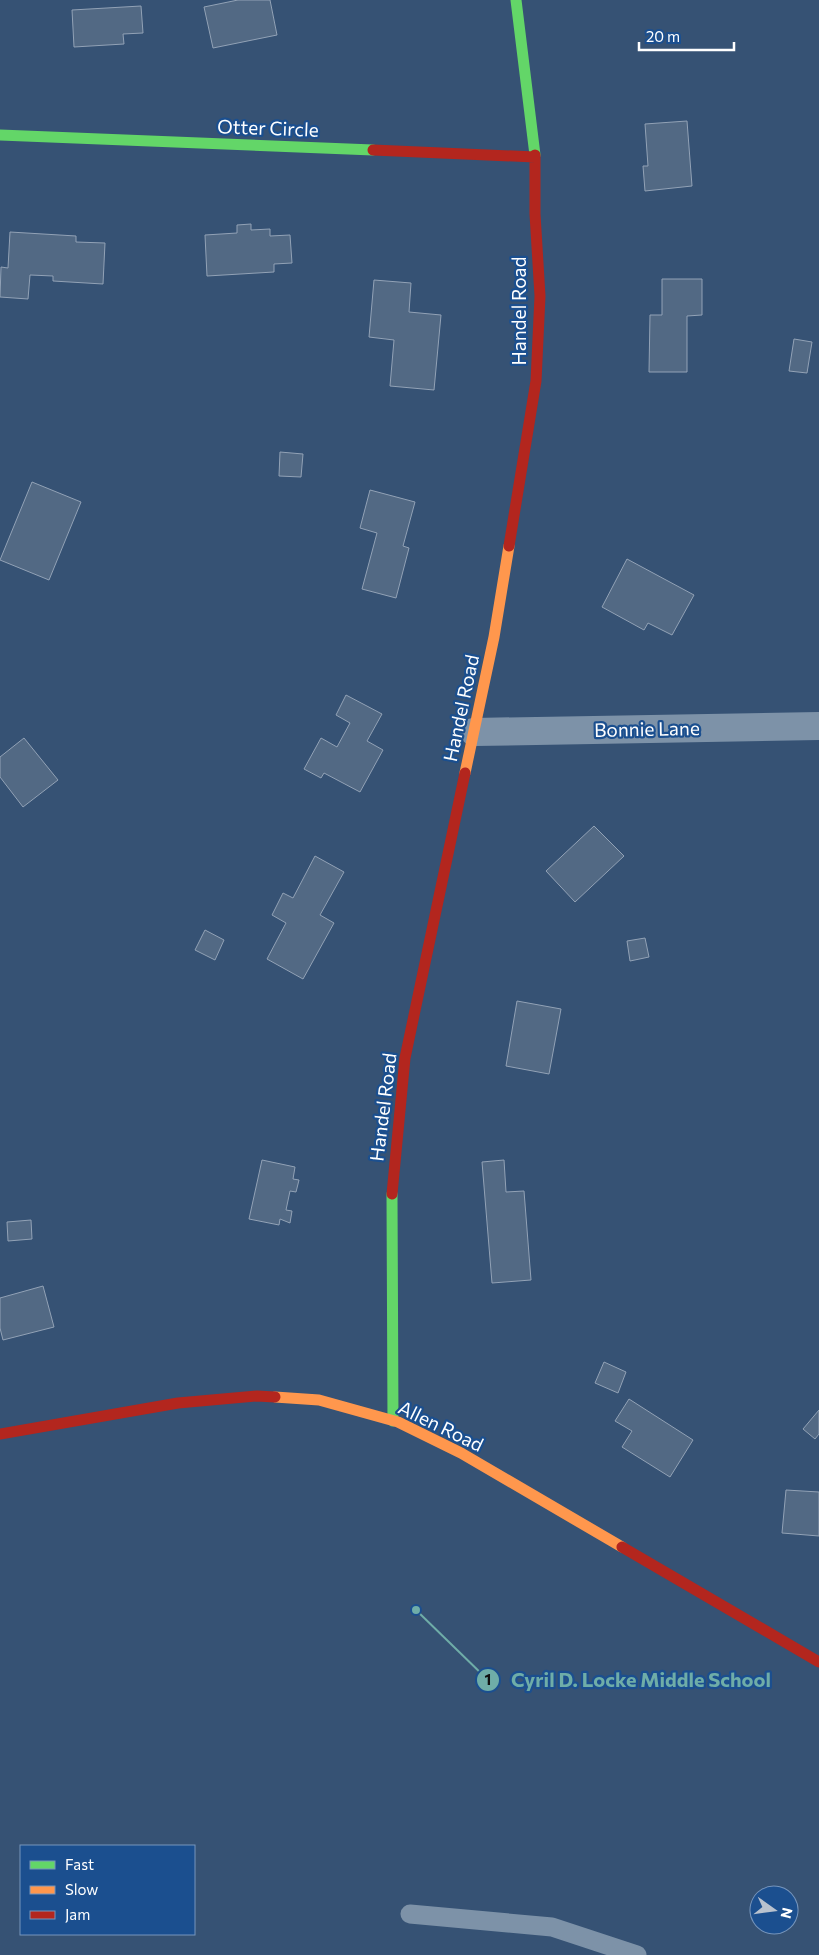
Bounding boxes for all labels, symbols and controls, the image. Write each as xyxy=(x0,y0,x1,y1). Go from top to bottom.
scale bar xyxy=(639,20,734,52)
text: 20 m xyxy=(646,27,680,45)
street label: Otter Circle xyxy=(217,114,319,141)
street label: Handel Road xyxy=(507,257,530,365)
street label: Handel Road xyxy=(438,652,483,764)
street label: Bonnie Lane xyxy=(594,716,700,741)
street label: Handel Road xyxy=(364,1051,401,1162)
street label: Allen Road xyxy=(395,1395,487,1456)
callout: Cyril D. Locke Middle School xyxy=(476,1663,781,1698)
text: Cyril D. Locke Middle School xyxy=(511,1667,771,1691)
text: 1 xyxy=(485,1670,491,1688)
legend xyxy=(20,1845,195,1935)
text: Fast xyxy=(65,1855,94,1873)
text: Slow xyxy=(65,1880,98,1898)
north arrow xyxy=(749,1885,799,1935)
text: Jam xyxy=(65,1905,90,1923)
text: N xyxy=(778,1906,797,1920)

